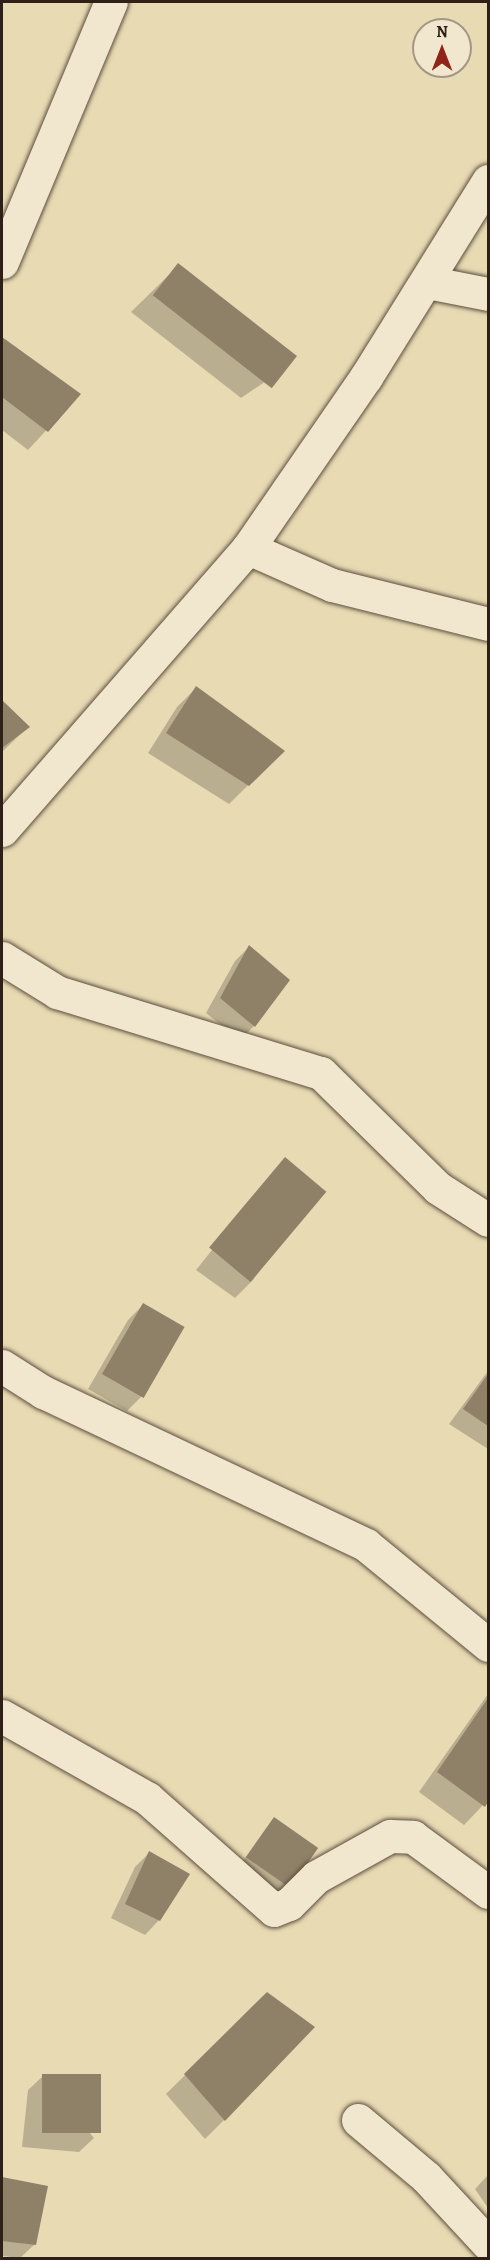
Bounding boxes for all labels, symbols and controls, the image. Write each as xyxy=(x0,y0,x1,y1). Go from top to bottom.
north arrow xyxy=(412,18,472,78)
text: N xyxy=(436,21,448,43)

